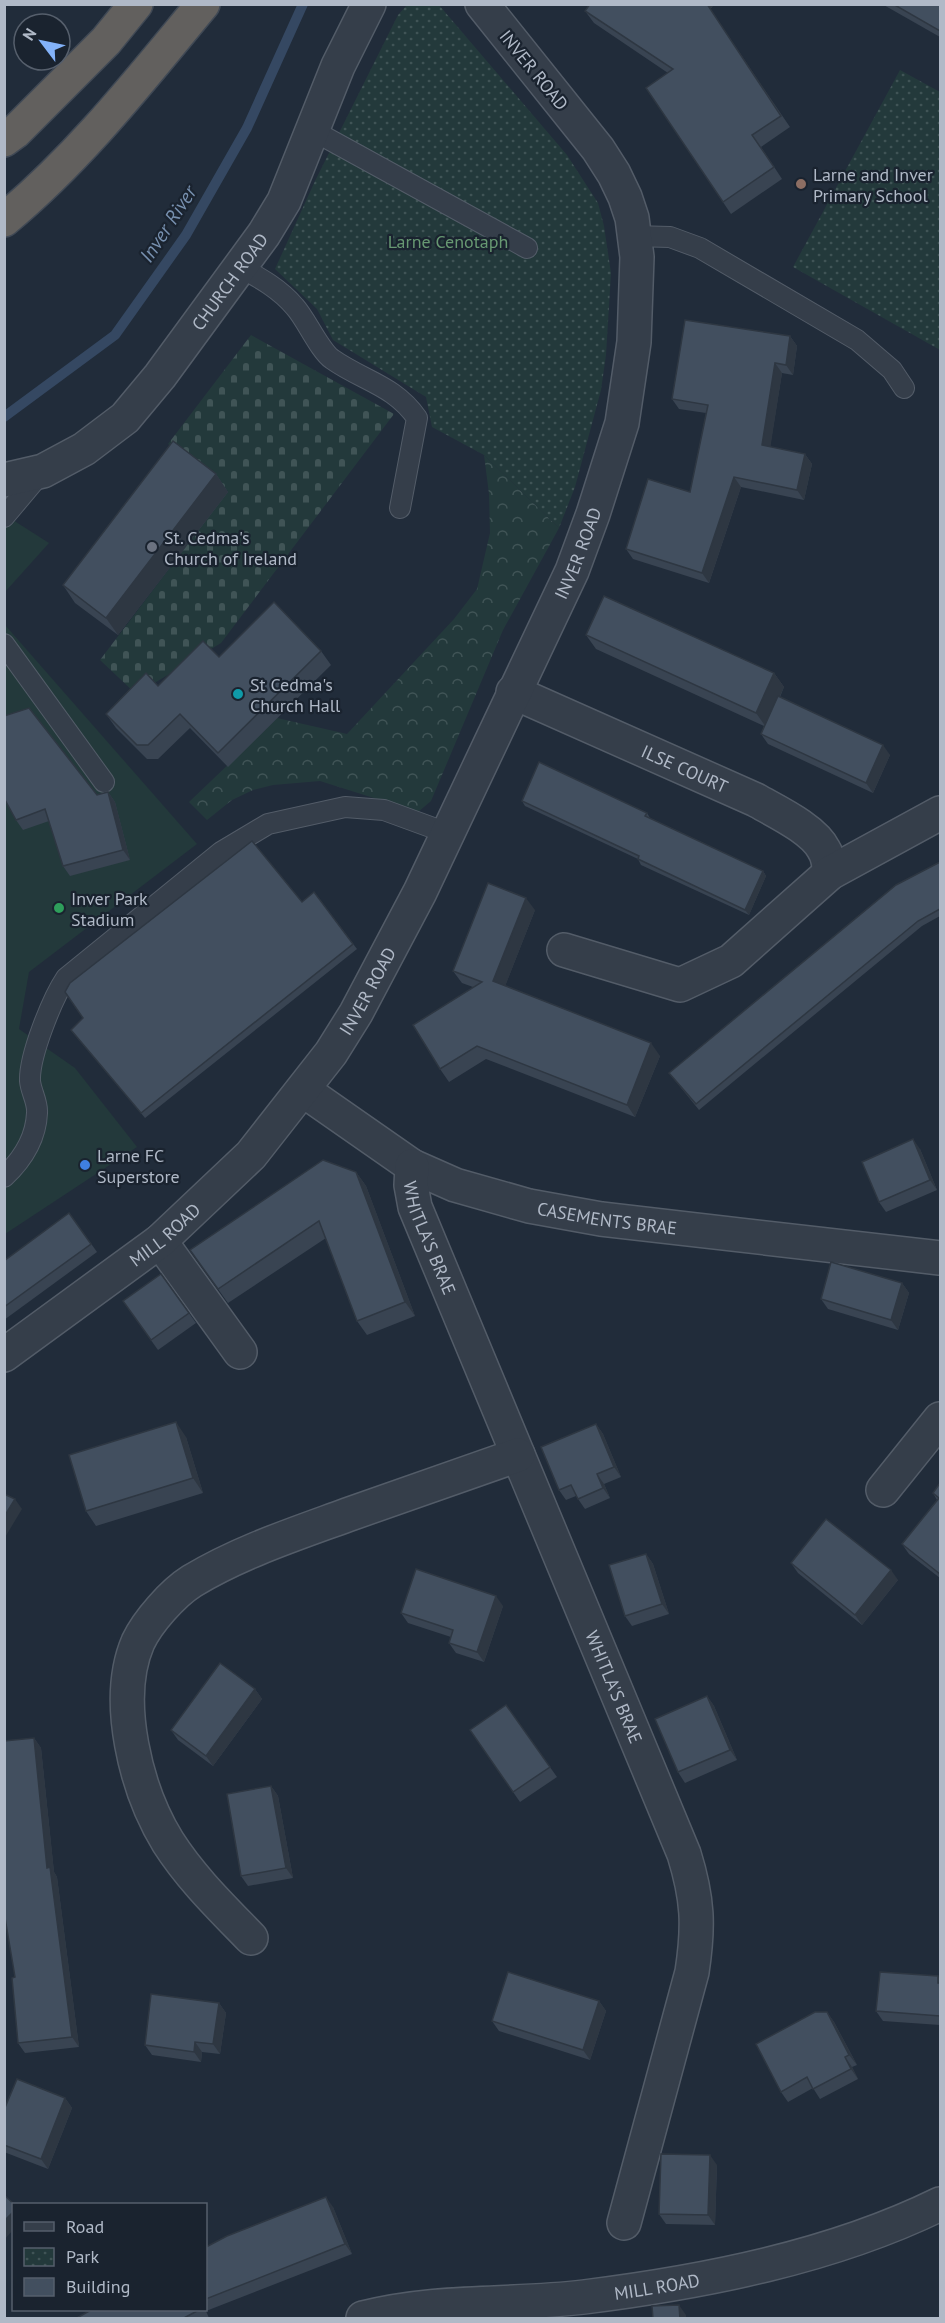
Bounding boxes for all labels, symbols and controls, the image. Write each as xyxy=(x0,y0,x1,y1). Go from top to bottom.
north arrow xyxy=(12,12,72,72)
text: N xyxy=(18,24,41,44)
street label: INVER ROAD xyxy=(495,25,573,115)
place label: Larne and Inver Primary School xyxy=(813,163,933,207)
marker: Larne and Inver Primary School xyxy=(794,177,808,191)
water label: Inver River xyxy=(134,180,203,267)
street label: CHURCH ROAD xyxy=(186,228,273,335)
park label: Larne Cenotaph xyxy=(388,230,508,253)
street label: INVER ROAD xyxy=(549,504,606,603)
place label: St. Cedma's Church of Ireland xyxy=(164,526,297,570)
marker: St. Cedma's Church of Ireland xyxy=(145,540,159,554)
place label: St Cedma's Church Hall xyxy=(250,673,341,717)
marker: St Cedma's Church Hall xyxy=(231,687,245,701)
street label: ILSE COURT xyxy=(638,739,732,798)
place label: Inver Park Stadium xyxy=(71,887,148,931)
marker: Inver Park Stadium xyxy=(52,901,66,915)
street label: INVER ROAD xyxy=(334,943,400,1039)
place label: Larne FC Superstore xyxy=(97,1144,180,1188)
marker: Larne FC Superstore xyxy=(78,1158,92,1172)
street label: WHITLA'S BRAE xyxy=(399,1179,462,1298)
street label: CASEMENTS BRAE xyxy=(536,1196,678,1239)
street label: MILL ROAD xyxy=(125,1198,205,1271)
street label: WHITLA'S BRAE xyxy=(581,1627,648,1747)
legend xyxy=(12,2203,207,2311)
text: Road xyxy=(66,2215,104,2238)
text: Park xyxy=(66,2245,99,2268)
street label: MILL ROAD xyxy=(613,2268,701,2304)
text: Building xyxy=(66,2275,130,2298)

